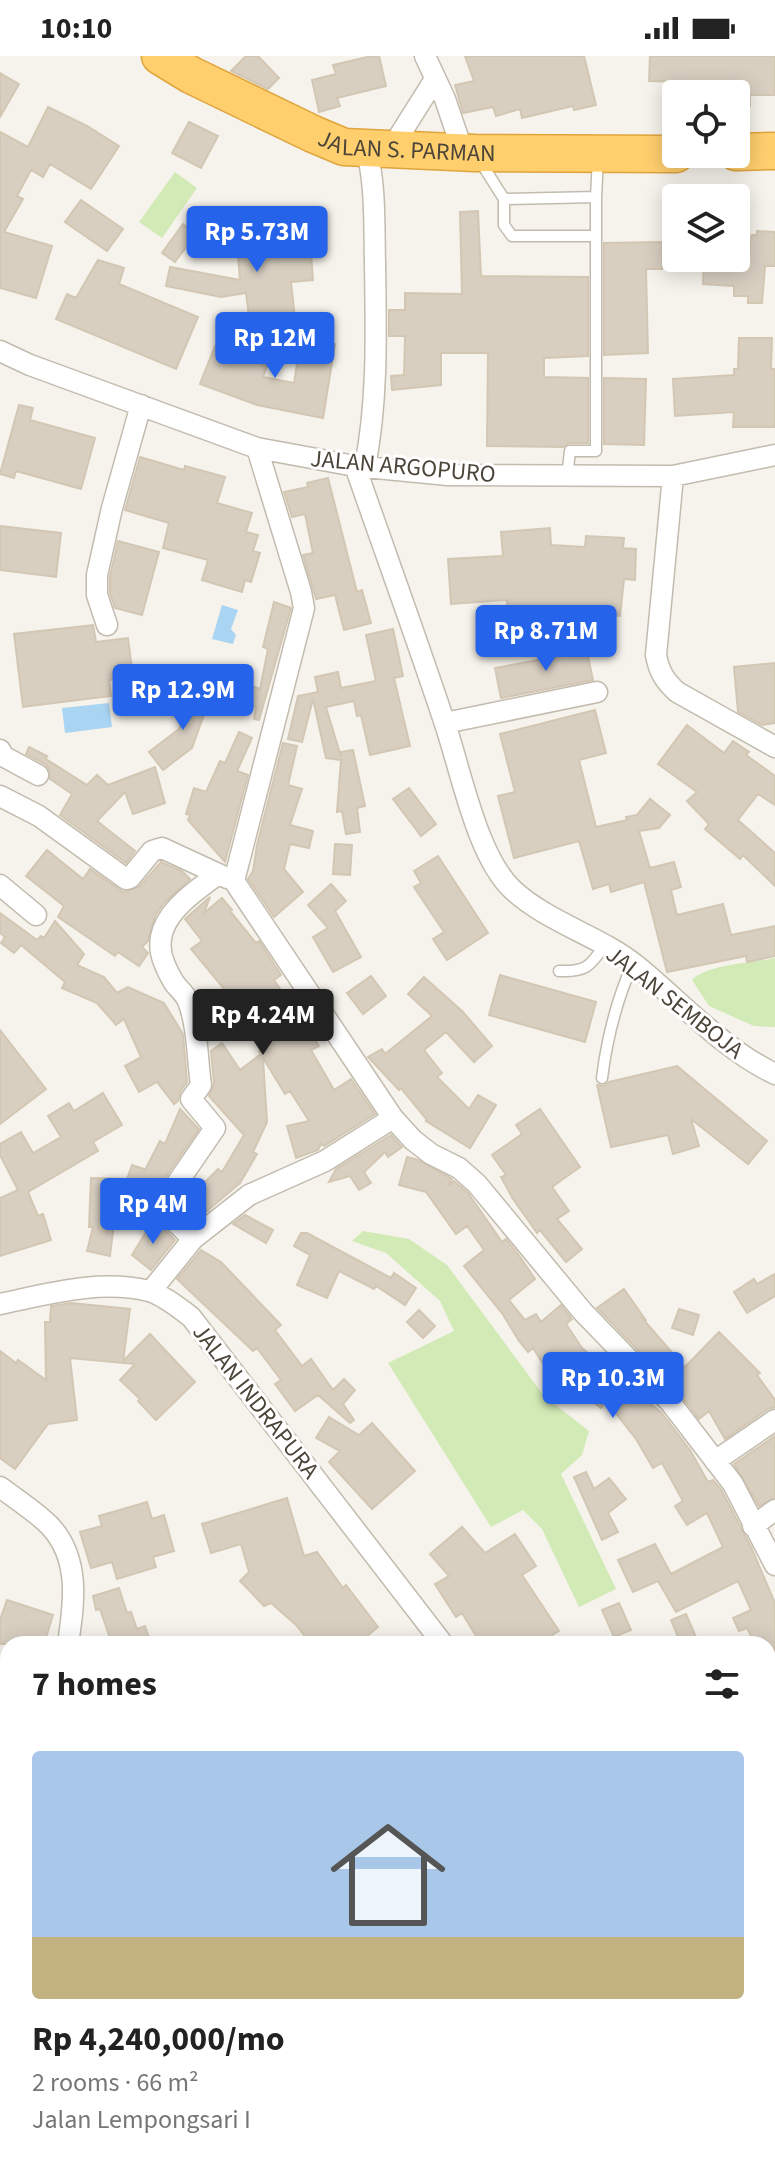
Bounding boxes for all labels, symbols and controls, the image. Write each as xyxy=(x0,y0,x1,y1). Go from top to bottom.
text: 10:10 xyxy=(40,7,112,50)
map controls xyxy=(662,80,750,272)
button: locate xyxy=(662,80,750,168)
street label: JALAN S. PARMAN xyxy=(312,121,496,171)
button: layers xyxy=(662,184,750,272)
pin: Rp 5.73M xyxy=(174,206,340,274)
text: Rp 5.73M xyxy=(205,213,309,250)
pin: Rp 12M xyxy=(210,312,340,380)
text: Rp 12M xyxy=(233,319,317,356)
street label: JALAN ARGOPURO xyxy=(309,441,497,492)
pin: Rp 8.71M xyxy=(463,605,629,673)
text: Rp 8.71M xyxy=(494,612,598,649)
pin: Rp 12.9M xyxy=(100,664,266,732)
text: Rp 12.9M xyxy=(131,671,235,708)
street label: JALAN SEMBOJA xyxy=(598,937,751,1067)
pin: Rp 4.24M xyxy=(180,989,346,1057)
text: Rp 4.24M xyxy=(211,996,315,1033)
pin: Rp 4M xyxy=(97,1178,209,1246)
text: Rp 4M xyxy=(118,1185,188,1222)
street label: JALAN INDRAPURA xyxy=(184,1316,327,1486)
pin: Rp 10.3M xyxy=(530,1352,696,1420)
text: Rp 10.3M xyxy=(561,1359,665,1396)
text: 7 homes xyxy=(32,1660,157,1709)
icon: filters xyxy=(700,1662,744,1706)
icon: home xyxy=(316,1803,460,1947)
text: Rp 4,240,000/mo xyxy=(32,2015,285,2064)
text: 2 rooms · 66 m² xyxy=(32,2064,199,2101)
text: Jalan Lempongsari I xyxy=(32,2101,251,2138)

